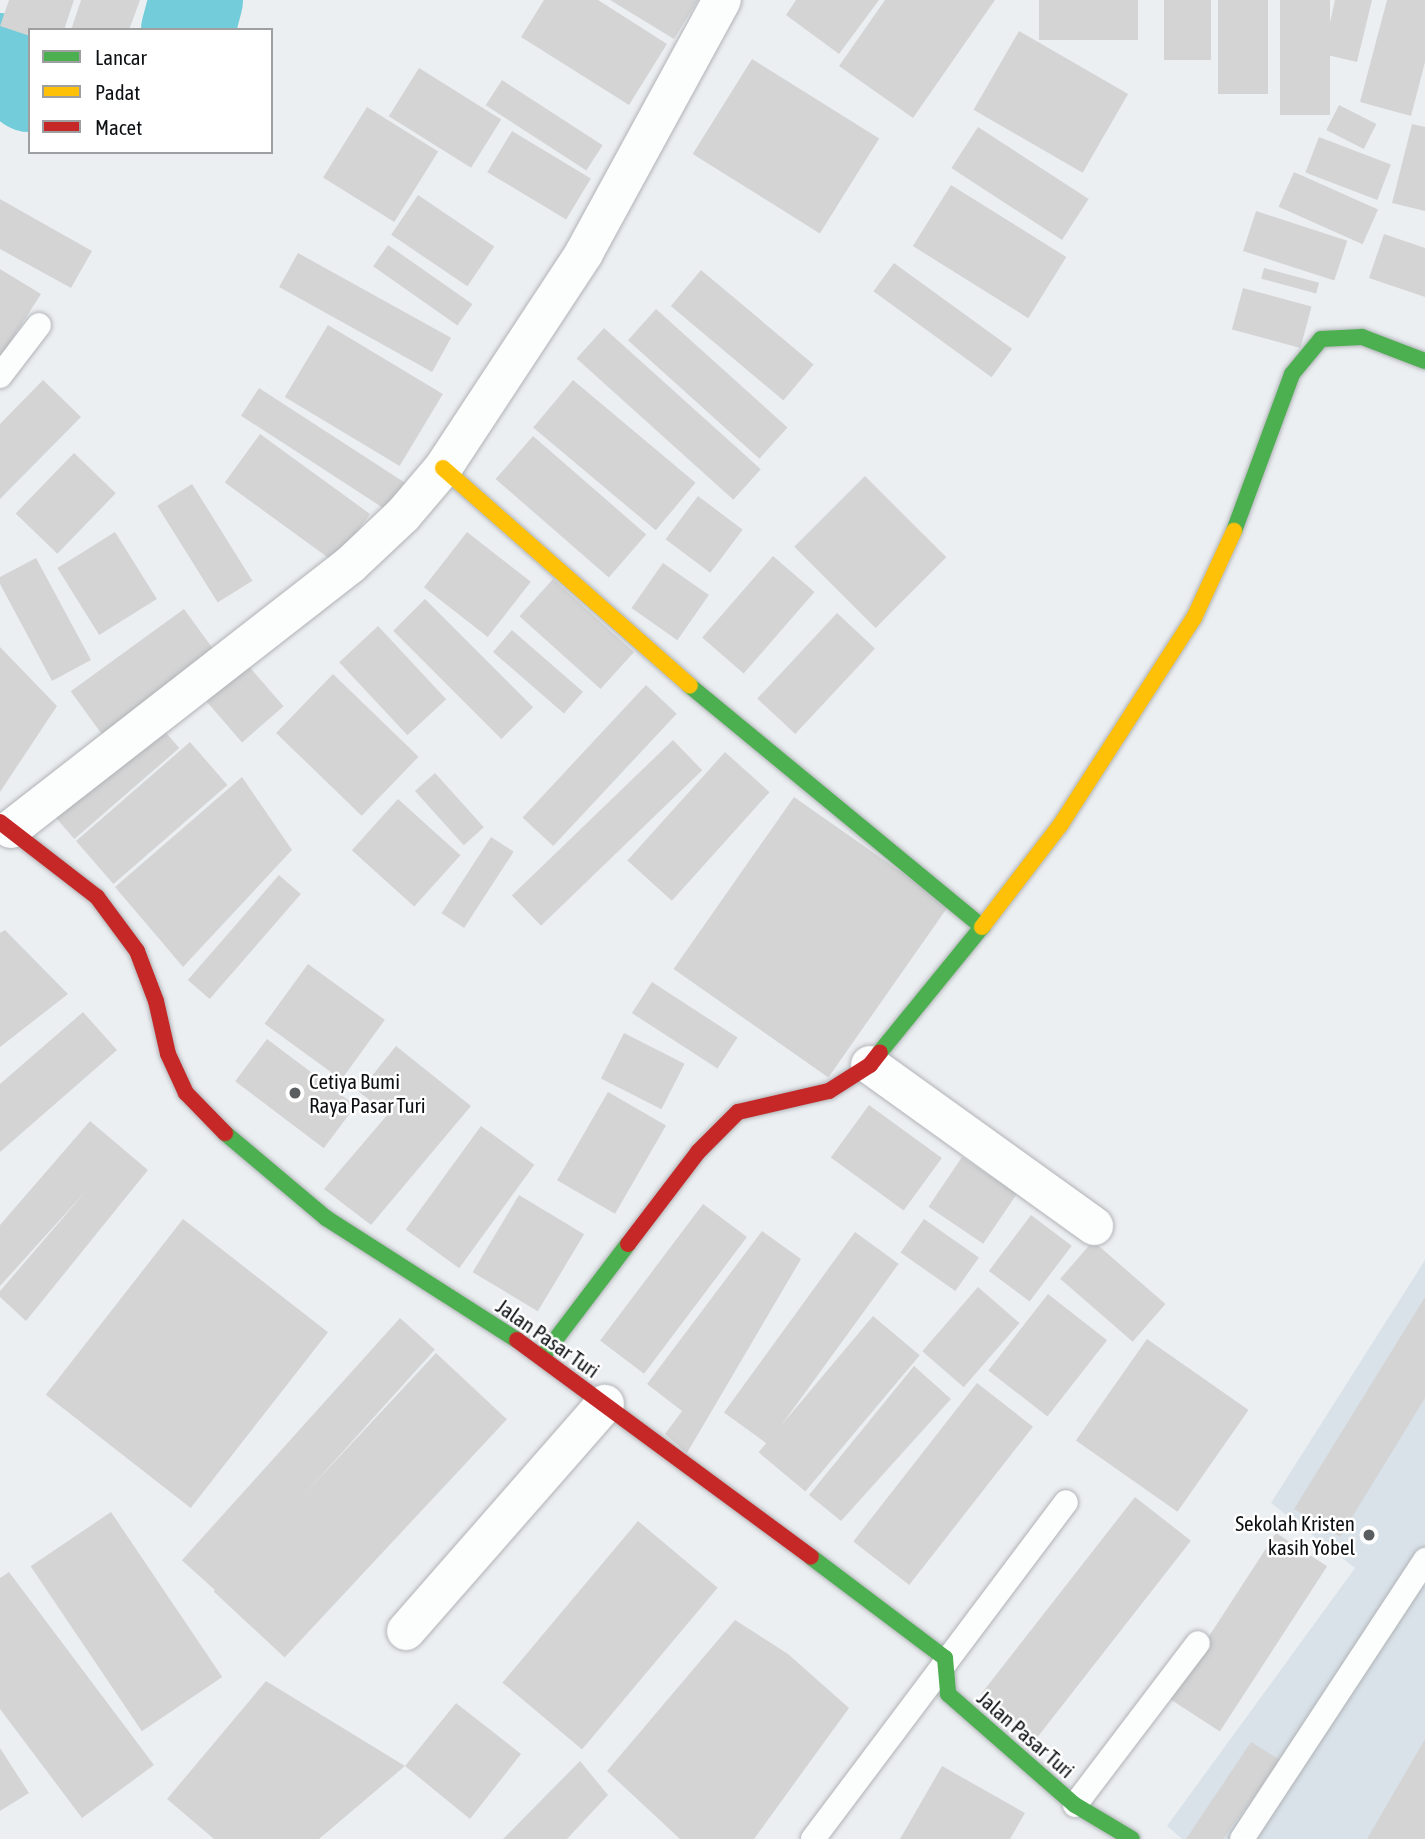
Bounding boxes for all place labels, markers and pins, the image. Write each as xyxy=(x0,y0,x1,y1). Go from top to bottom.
place label: Cetiya Bumi Raya Pasar Turi xyxy=(309,1068,426,1118)
marker: Cetiya Bumi Raya Pasar Turi xyxy=(287,1085,303,1101)
place label: Sekolah Kristen kasih Yobel xyxy=(1235,1510,1355,1560)
marker: Sekolah Kristen kasih Yobel xyxy=(1361,1527,1377,1543)

